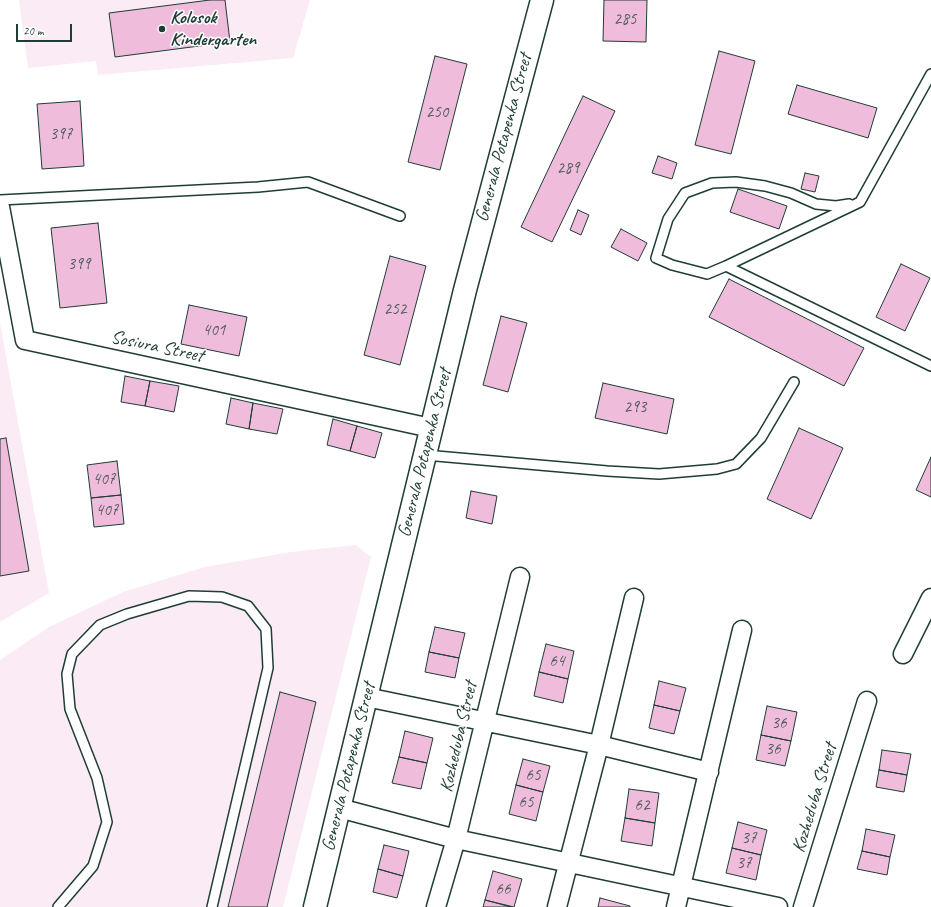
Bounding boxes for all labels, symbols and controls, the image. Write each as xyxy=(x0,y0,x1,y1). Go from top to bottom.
place label: Kolosok Kindergarten xyxy=(170,7,256,51)
house number: 285 xyxy=(614,10,636,30)
scale bar xyxy=(18,16,74,42)
text: 20 m xyxy=(23,23,43,39)
marker: Kolosok Kindergarten xyxy=(157,24,167,34)
street label: Generala Potapenka Street xyxy=(471,52,537,224)
house number: 250 xyxy=(426,103,448,123)
house number: 397 xyxy=(50,125,72,145)
house number: 289 xyxy=(557,159,579,179)
house number: 399 xyxy=(68,255,90,275)
house number: 252 xyxy=(384,300,406,320)
house number: 401 xyxy=(203,321,225,341)
street label: Sosiura Street xyxy=(109,326,205,368)
street label: Generala Potapenka Street xyxy=(393,366,457,540)
house number: 293 xyxy=(624,398,646,418)
house number: 407 xyxy=(93,470,115,490)
house number: 407 xyxy=(96,501,118,521)
house number: 64 xyxy=(549,652,565,672)
street label: Kozheduba Street xyxy=(435,679,483,795)
street label: Generala Potapenka Street xyxy=(317,680,381,854)
house number: 36 xyxy=(771,714,787,734)
house number: 36 xyxy=(765,740,781,760)
street label: Kozheduba Street xyxy=(788,741,842,855)
house number: 65 xyxy=(525,766,541,786)
house number: 65 xyxy=(518,793,534,813)
house number: 62 xyxy=(634,796,650,816)
house number: 37 xyxy=(741,829,757,849)
house number: 37 xyxy=(736,854,752,874)
house number: 66 xyxy=(495,880,511,900)

